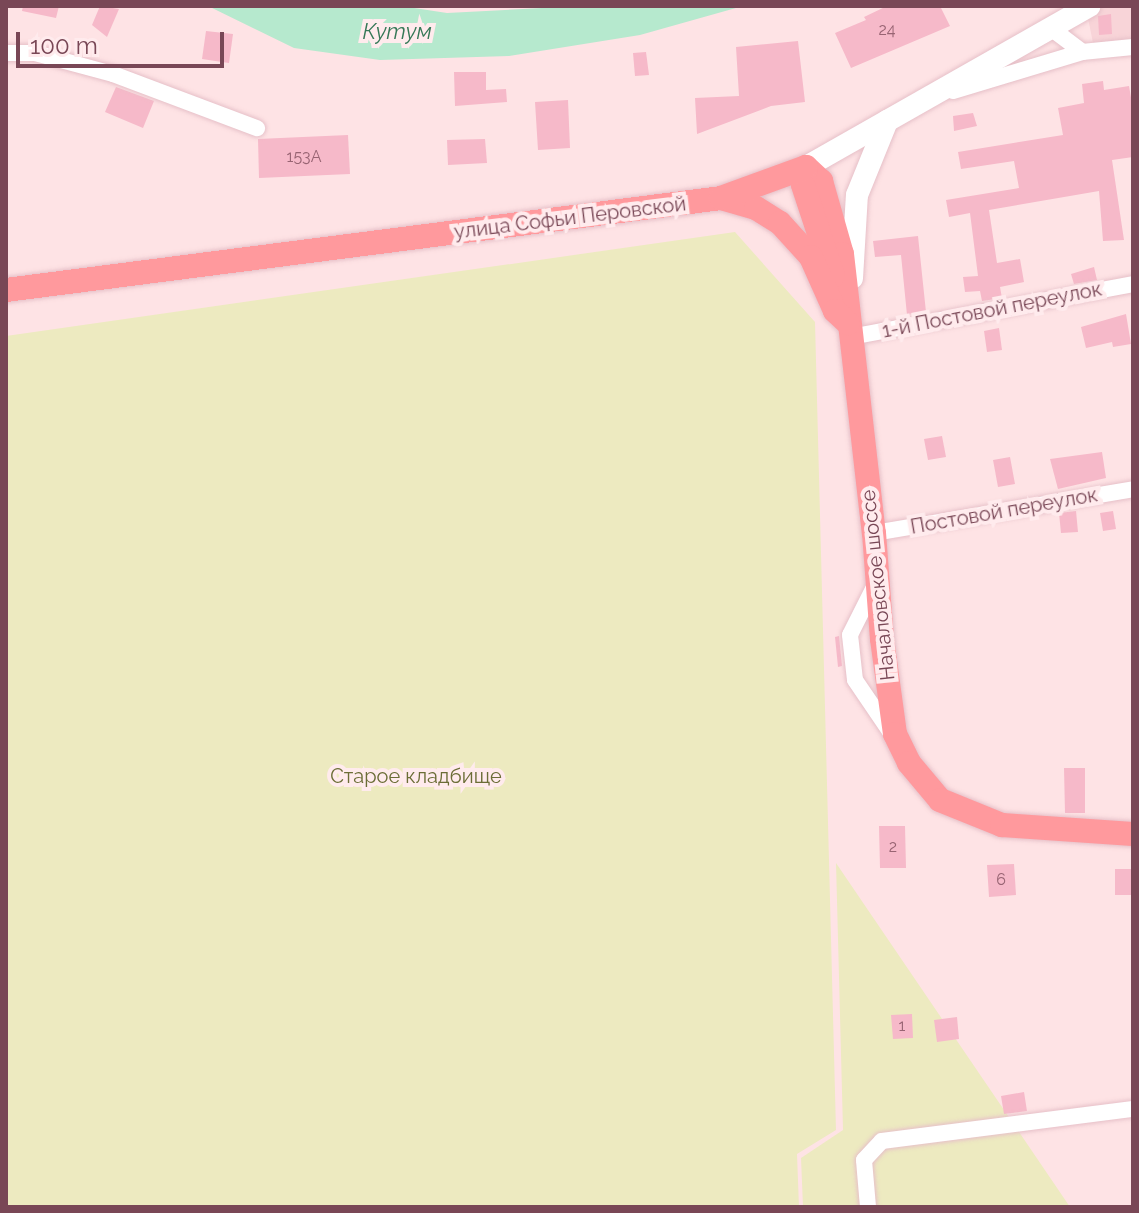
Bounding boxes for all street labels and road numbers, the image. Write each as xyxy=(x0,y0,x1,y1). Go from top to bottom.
street label: улица Софьи Перовской xyxy=(453,192,687,244)
street label: 1-й Постовой переулок xyxy=(880,277,1104,343)
street label: Постовой переулок xyxy=(909,483,1099,539)
street label: Началовское шоссе xyxy=(856,488,900,682)

